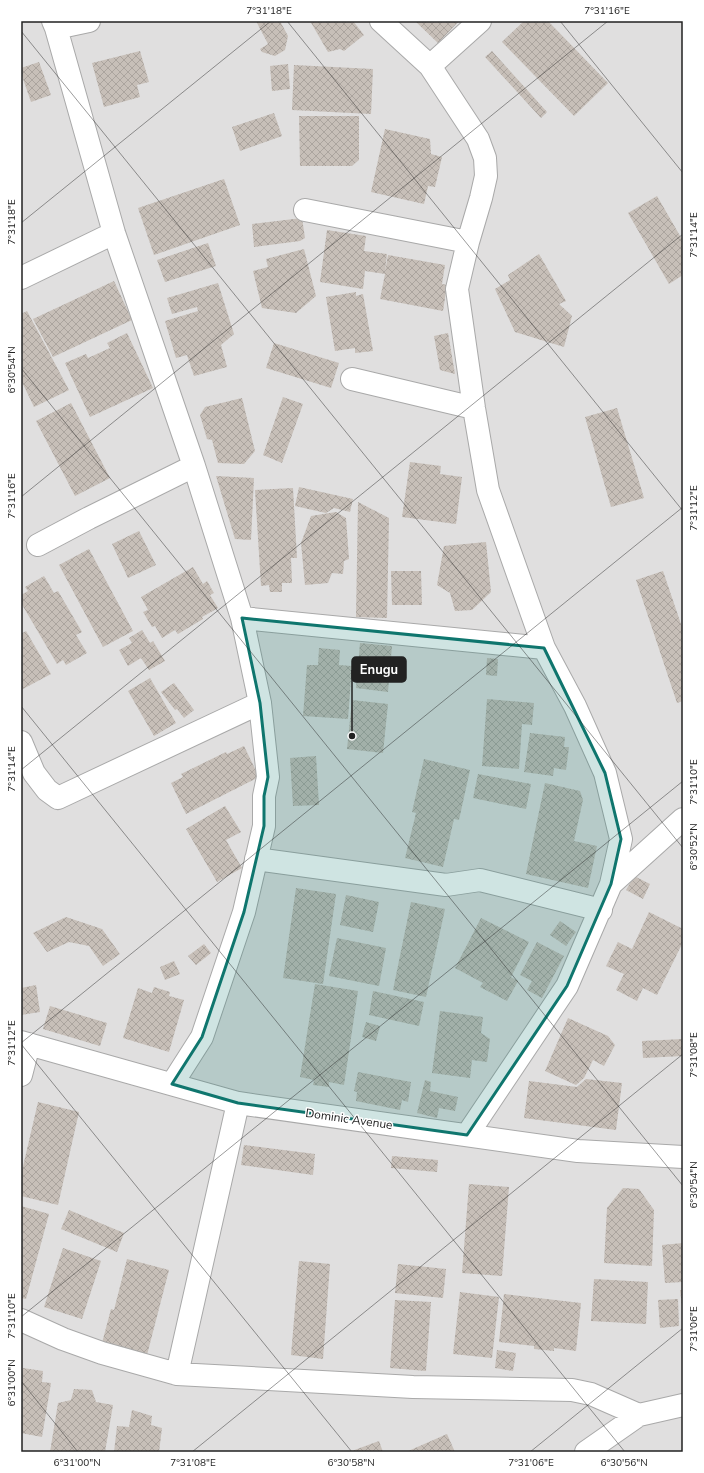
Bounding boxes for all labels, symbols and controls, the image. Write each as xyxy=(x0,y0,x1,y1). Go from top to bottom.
text: 7°31'18"E xyxy=(246,4,292,18)
text: 7°31'16"E xyxy=(584,4,630,18)
text: 7°31'18"E xyxy=(5,199,19,245)
text: 7°31'14"E xyxy=(687,212,701,258)
text: 6°30'54"N xyxy=(5,346,19,394)
text: 7°31'16"E xyxy=(5,473,19,519)
text: 7°31'12"E xyxy=(687,485,701,531)
callout: Enugu xyxy=(352,657,406,682)
text: Enugu xyxy=(360,661,398,679)
text: 7°31'14"E xyxy=(5,746,19,792)
text: 7°31'10"E xyxy=(687,759,701,805)
text: 6°30'52"N xyxy=(687,823,701,871)
text: 7°31'12"E xyxy=(5,1020,19,1066)
text: 7°31'08"E xyxy=(687,1032,701,1078)
street label: Dominic Avenue xyxy=(304,1105,394,1133)
text: 6°30'54"N xyxy=(687,1161,701,1209)
text: 7°31'10"E xyxy=(5,1293,19,1339)
text: 7°31'06"E xyxy=(687,1306,701,1352)
text: 6°31'00"N xyxy=(5,1359,19,1407)
text: 6°31'00"N xyxy=(53,1456,101,1470)
text: 7°31'08"E xyxy=(170,1456,216,1470)
text: 6°30'58"N xyxy=(327,1456,375,1470)
text: 7°31'06"E xyxy=(508,1456,554,1470)
text: 6°30'56"N xyxy=(600,1456,648,1470)

